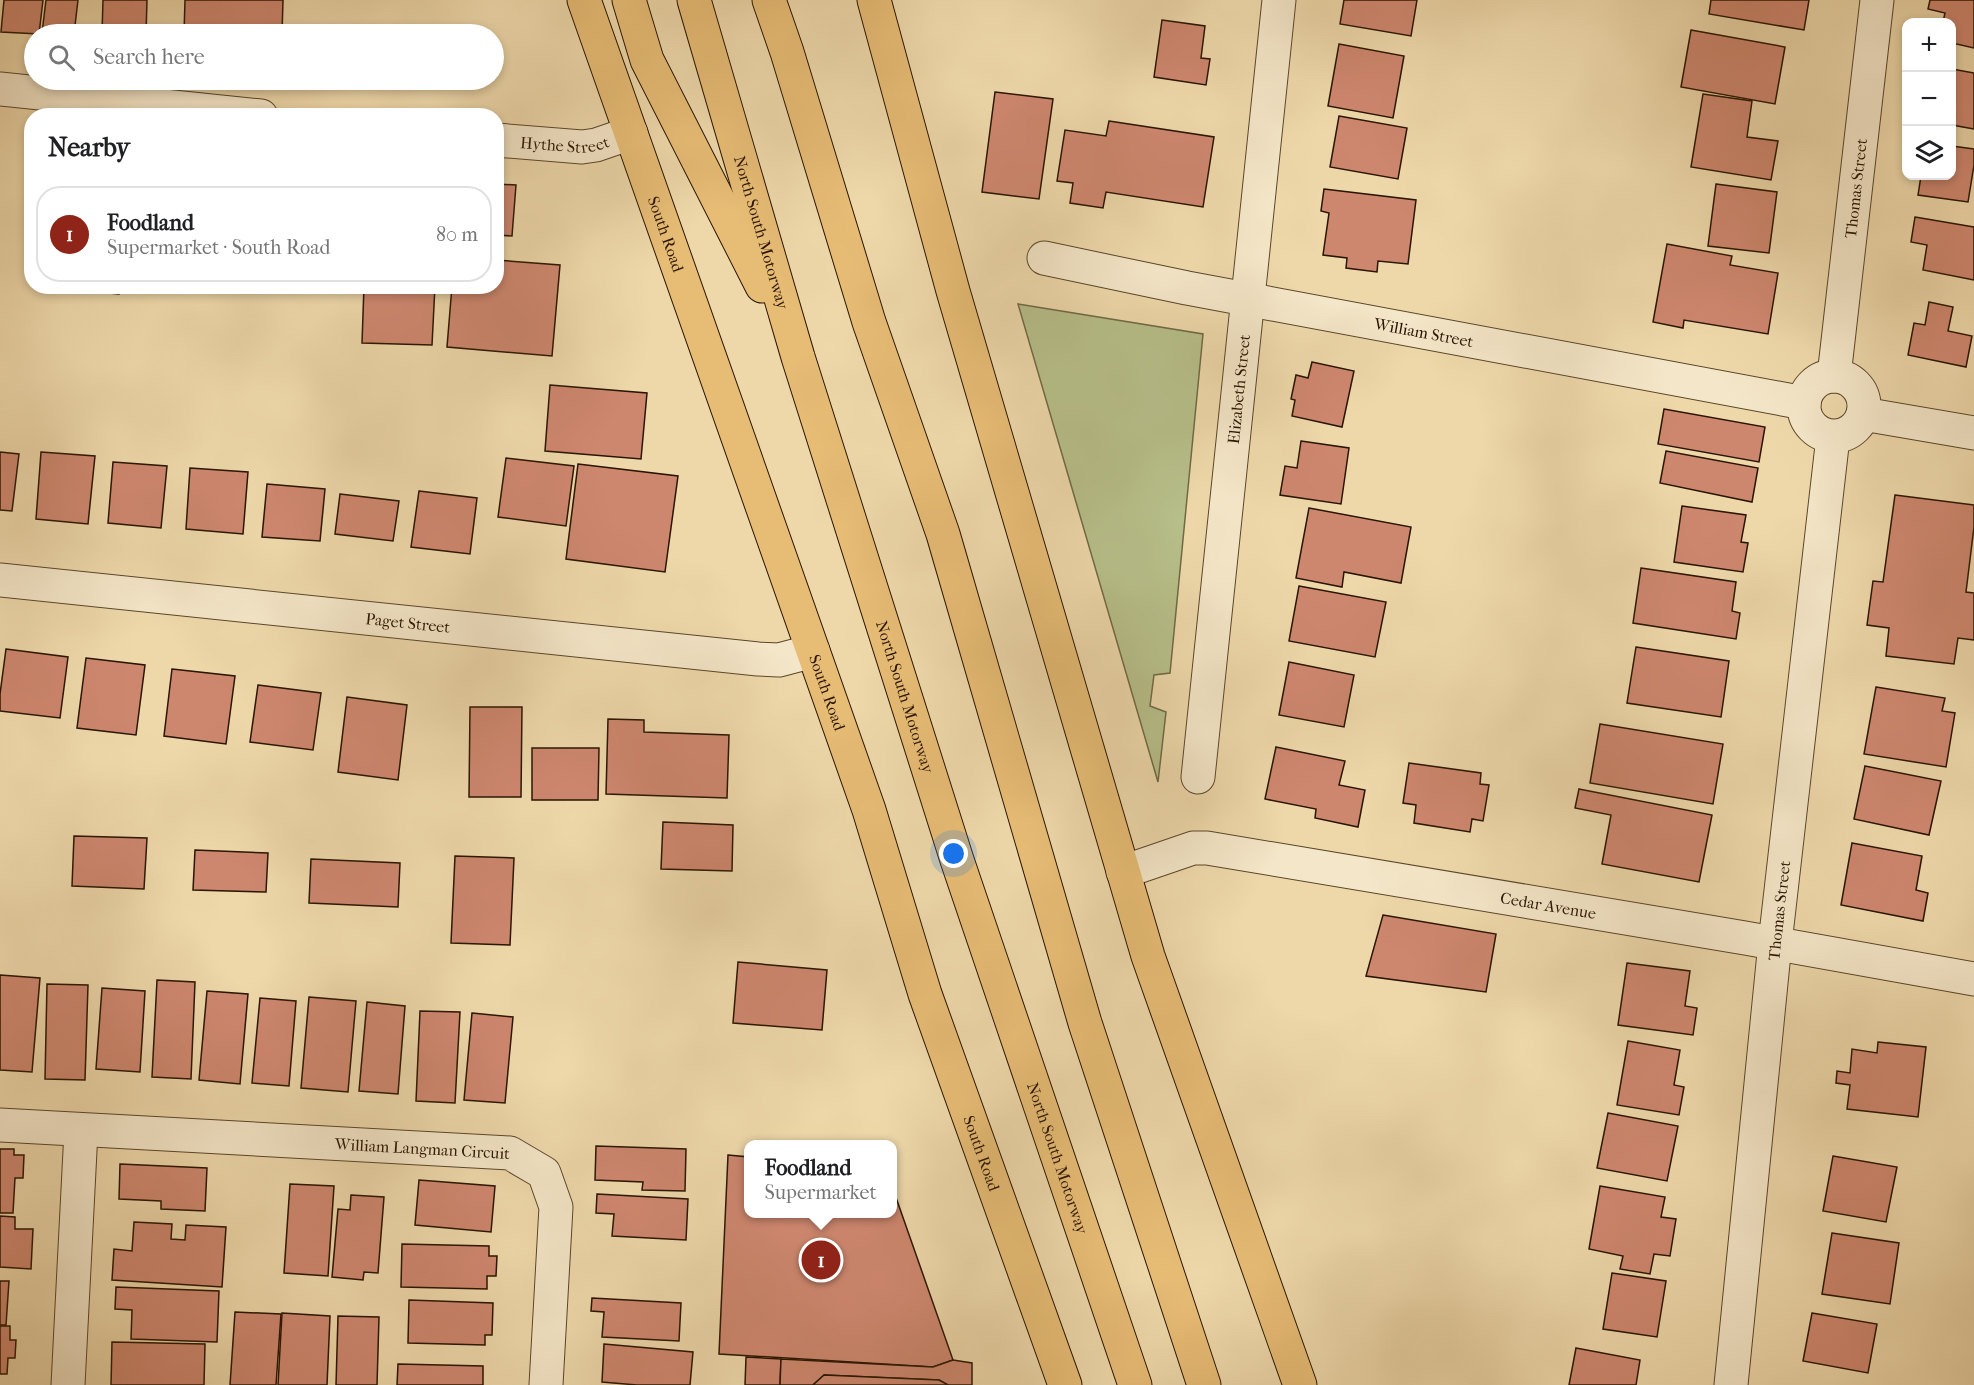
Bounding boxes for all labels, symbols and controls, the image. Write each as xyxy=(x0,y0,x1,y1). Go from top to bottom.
map controls xyxy=(1902,18,1956,180)
button: + xyxy=(1902,18,1956,72)
search box xyxy=(24,24,504,90)
icon: search xyxy=(45,41,78,74)
text: Search here xyxy=(93,44,205,70)
button: − xyxy=(1902,72,1956,126)
button: layers xyxy=(1902,126,1956,180)
text: Nearby xyxy=(48,132,130,163)
street label: Hythe Street xyxy=(520,132,612,157)
street label: Thomas Street xyxy=(1841,137,1871,239)
street label: North South Motorway xyxy=(730,154,793,312)
street label: South Road xyxy=(644,194,688,275)
text: Foodland xyxy=(107,210,194,236)
text: 1 xyxy=(66,223,73,246)
text: 80 m xyxy=(436,223,478,246)
text: Supermarket · South Road xyxy=(107,236,330,259)
street label: William Street xyxy=(1372,314,1475,351)
street label: Elizabeth Street xyxy=(1224,333,1254,445)
street label: Paget Street xyxy=(365,609,451,637)
street label: North South Motorway xyxy=(872,618,938,776)
street label: South Road xyxy=(805,652,849,733)
your location xyxy=(939,839,968,868)
street label: Thomas Street xyxy=(1764,859,1794,961)
street label: Cedar Avenue xyxy=(1499,888,1598,923)
street label: North South Motorway xyxy=(1023,1080,1092,1237)
street label: South Road xyxy=(959,1113,1004,1194)
street label: William Langman Circuit xyxy=(333,1134,511,1163)
popup xyxy=(744,1140,897,1218)
text: Foodland xyxy=(764,1155,851,1181)
text: Supermarket xyxy=(764,1181,877,1204)
pin: 1 xyxy=(802,1238,840,1282)

